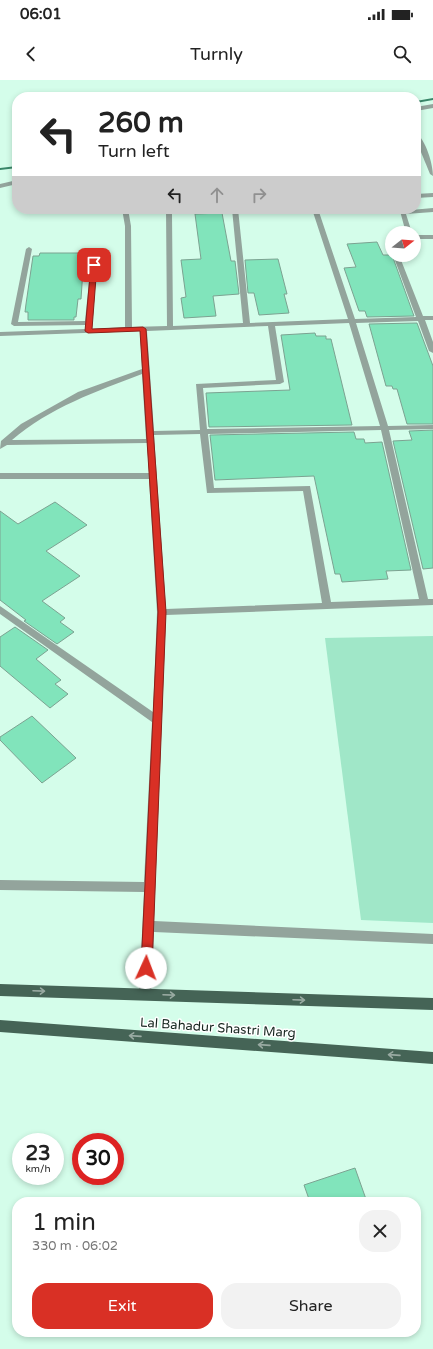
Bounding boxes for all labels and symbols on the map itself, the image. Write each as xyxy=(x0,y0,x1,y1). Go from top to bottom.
north arrow xyxy=(385,226,421,262)
pin xyxy=(77,248,111,282)
position arrow xyxy=(125,947,167,989)
one-way arrow xyxy=(32,987,45,995)
one-way arrow xyxy=(162,991,175,999)
one-way arrow xyxy=(292,996,305,1003)
street label: Lal Bahadur Shastri Marg xyxy=(139,1015,296,1041)
one-way arrow xyxy=(129,1033,142,1040)
one-way arrow xyxy=(258,1042,271,1049)
one-way arrow xyxy=(388,1051,401,1058)
speed limit sign: 30 xyxy=(72,1133,124,1185)

